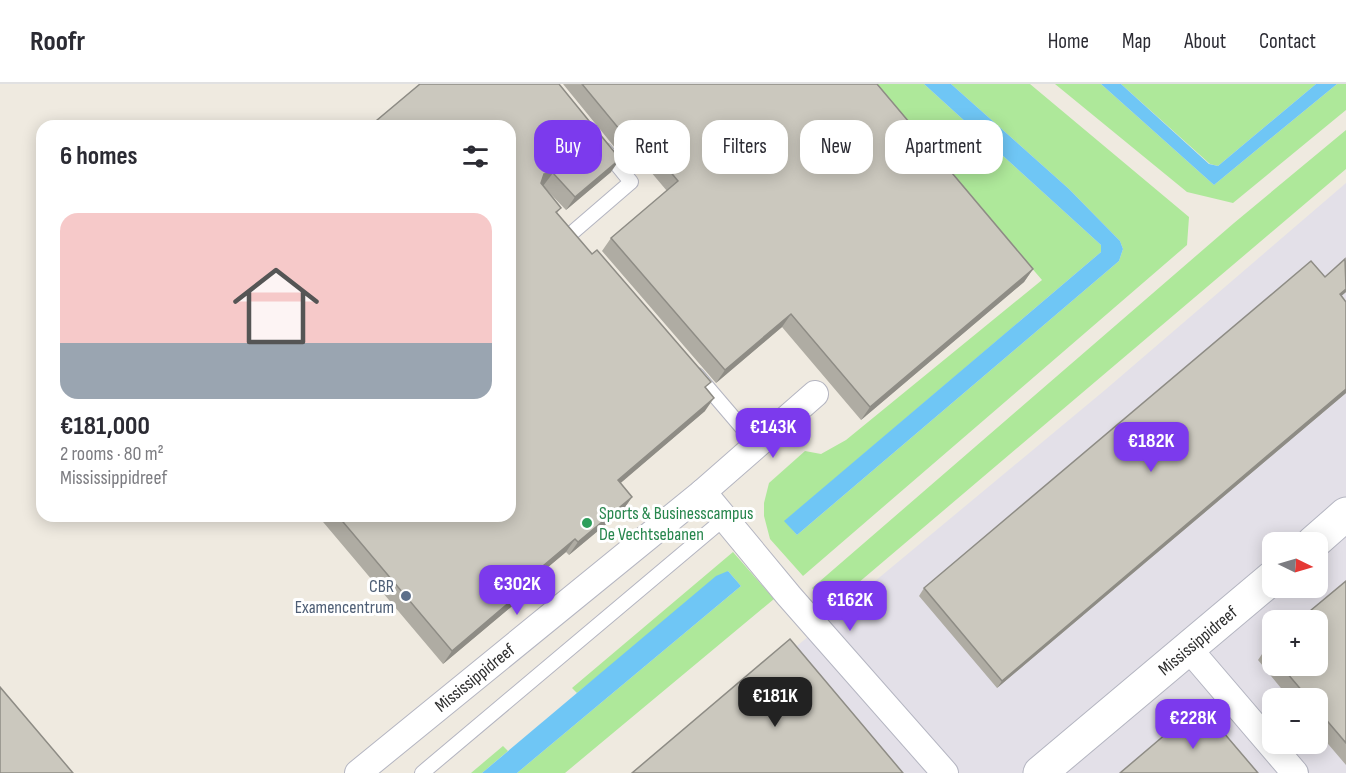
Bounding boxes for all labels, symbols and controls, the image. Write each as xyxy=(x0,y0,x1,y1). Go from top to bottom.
text: Roofr xyxy=(30,25,85,58)
text: Home xyxy=(1048,29,1089,54)
text: Map xyxy=(1122,29,1151,54)
text: About xyxy=(1184,29,1226,54)
text: Contact xyxy=(1259,29,1316,54)
chip: Buy xyxy=(534,120,602,174)
chip: Rent xyxy=(614,120,690,174)
chip: Filters xyxy=(702,120,788,174)
chip: New xyxy=(800,120,873,174)
chip: Apartment xyxy=(885,120,1003,174)
icon: filters xyxy=(459,140,492,173)
text: 6 homes xyxy=(60,141,138,172)
icon: home xyxy=(222,252,330,360)
pin: €143K xyxy=(731,408,815,459)
text: €181,000 xyxy=(60,411,150,442)
text: €143K xyxy=(750,415,796,439)
pin: €182K xyxy=(1109,422,1193,473)
text: €182K xyxy=(1128,429,1174,453)
text: 2 rooms · 80 m² xyxy=(60,442,164,466)
text: Mississippidreef xyxy=(60,466,167,490)
place label: Sports & Businesscampus De Vechtsebanen xyxy=(599,503,754,545)
marker: Sports & Businesscampus De Vechtsebanen xyxy=(580,516,594,530)
north arrow xyxy=(1262,532,1328,598)
map controls xyxy=(1262,532,1328,754)
pin: €302K xyxy=(475,565,559,616)
text: €302K xyxy=(493,572,541,596)
place label: CBR Examencentrum xyxy=(295,576,394,618)
pin: €162K xyxy=(808,581,892,632)
text: €162K xyxy=(827,588,873,612)
marker: CBR Examencentrum xyxy=(399,589,413,603)
street label: Mississippidreef xyxy=(1154,601,1242,680)
button: + xyxy=(1262,610,1328,676)
street label: Mississippidreef xyxy=(431,639,520,717)
pin: €181K xyxy=(733,677,817,728)
text: €181K xyxy=(752,684,798,708)
button: − xyxy=(1262,688,1328,754)
pin: €228K xyxy=(1151,699,1235,750)
text: €228K xyxy=(1169,706,1217,730)

